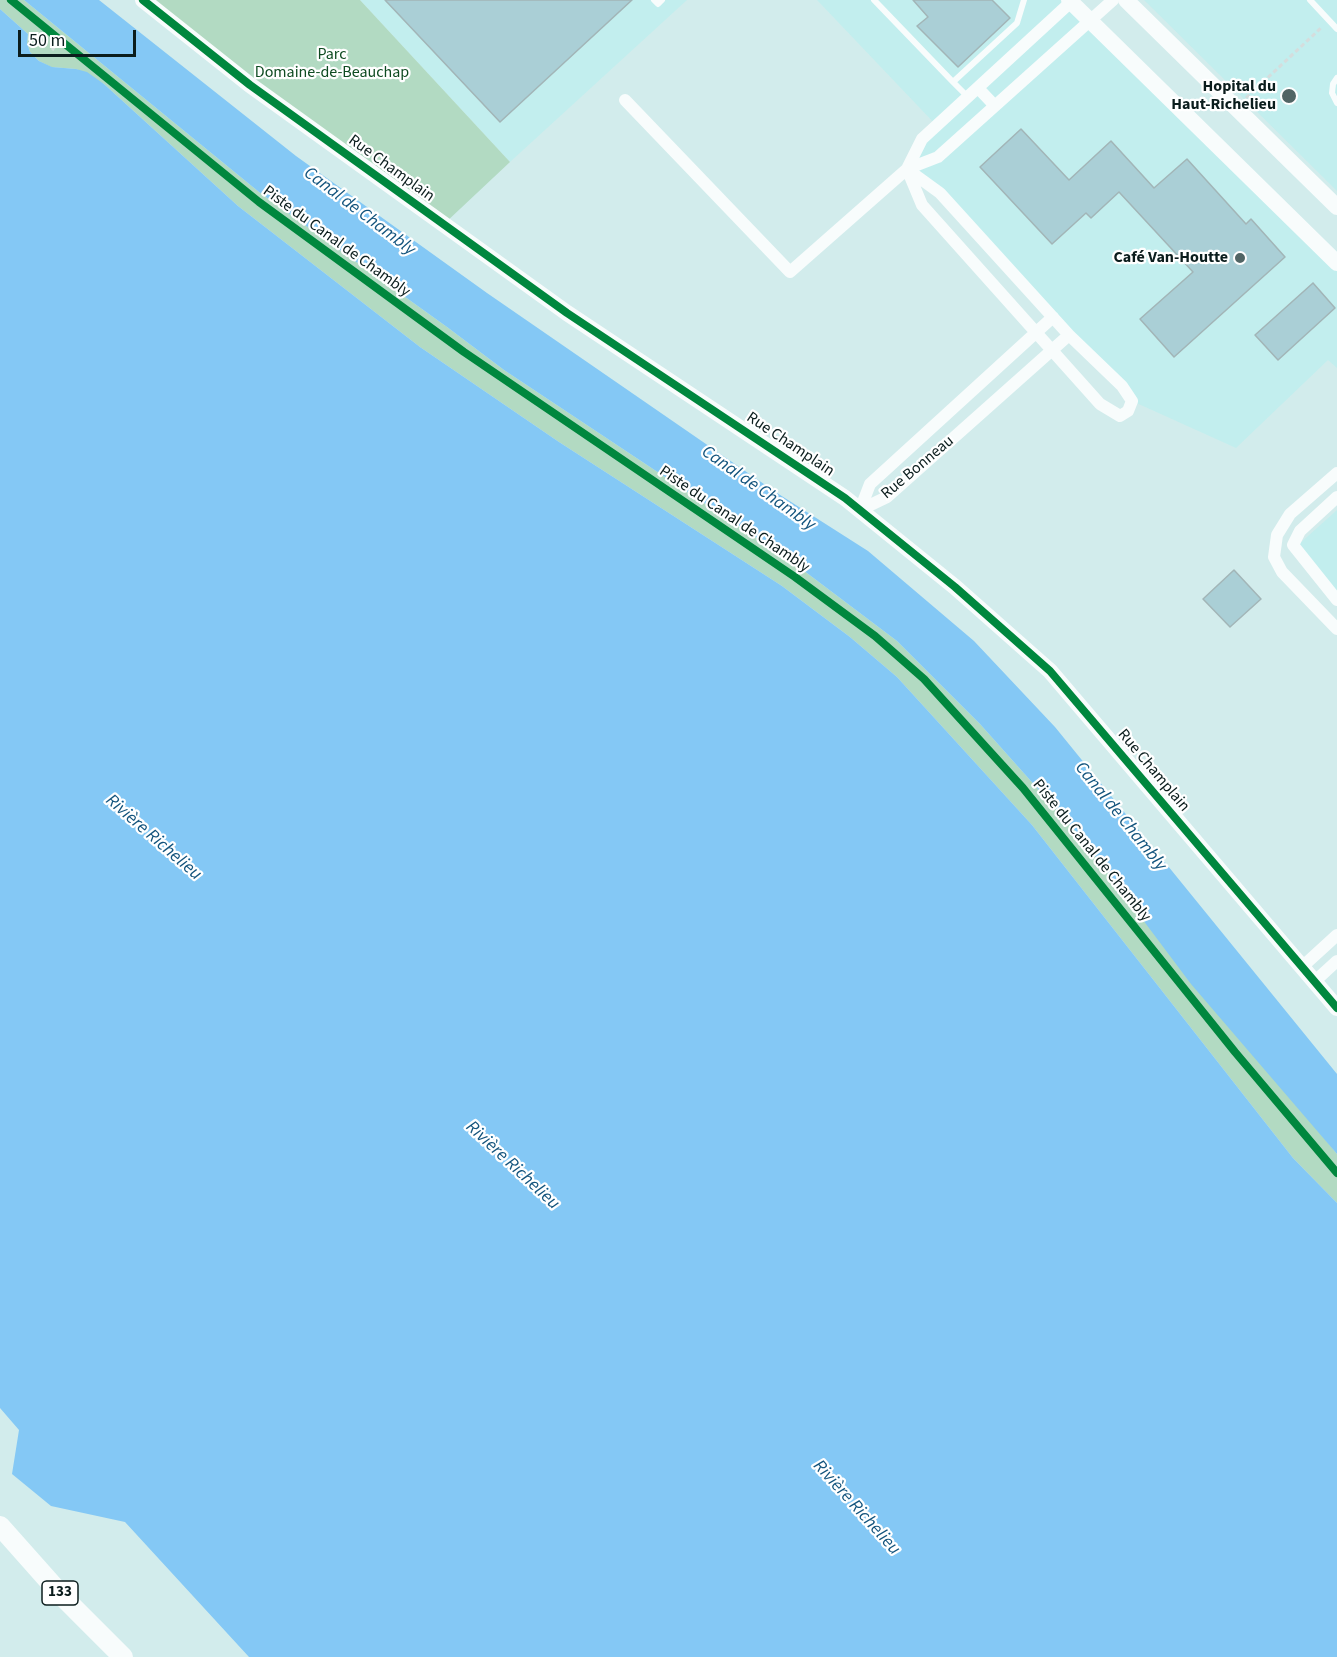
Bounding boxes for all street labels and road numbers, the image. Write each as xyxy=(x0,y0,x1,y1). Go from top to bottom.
street label: Rue Champlain xyxy=(344,131,438,207)
street label: Piste du Canal de Chambly xyxy=(259,182,413,302)
street label: Rue Champlain xyxy=(742,409,838,481)
street label: Rue Bonneau xyxy=(878,432,958,504)
street label: Piste du Canal de Chambly xyxy=(655,462,813,578)
street label: Rue Champlain xyxy=(1113,726,1193,816)
street label: Piste du Canal de Chambly xyxy=(1028,776,1154,926)
road number: 133 xyxy=(42,1581,78,1605)

